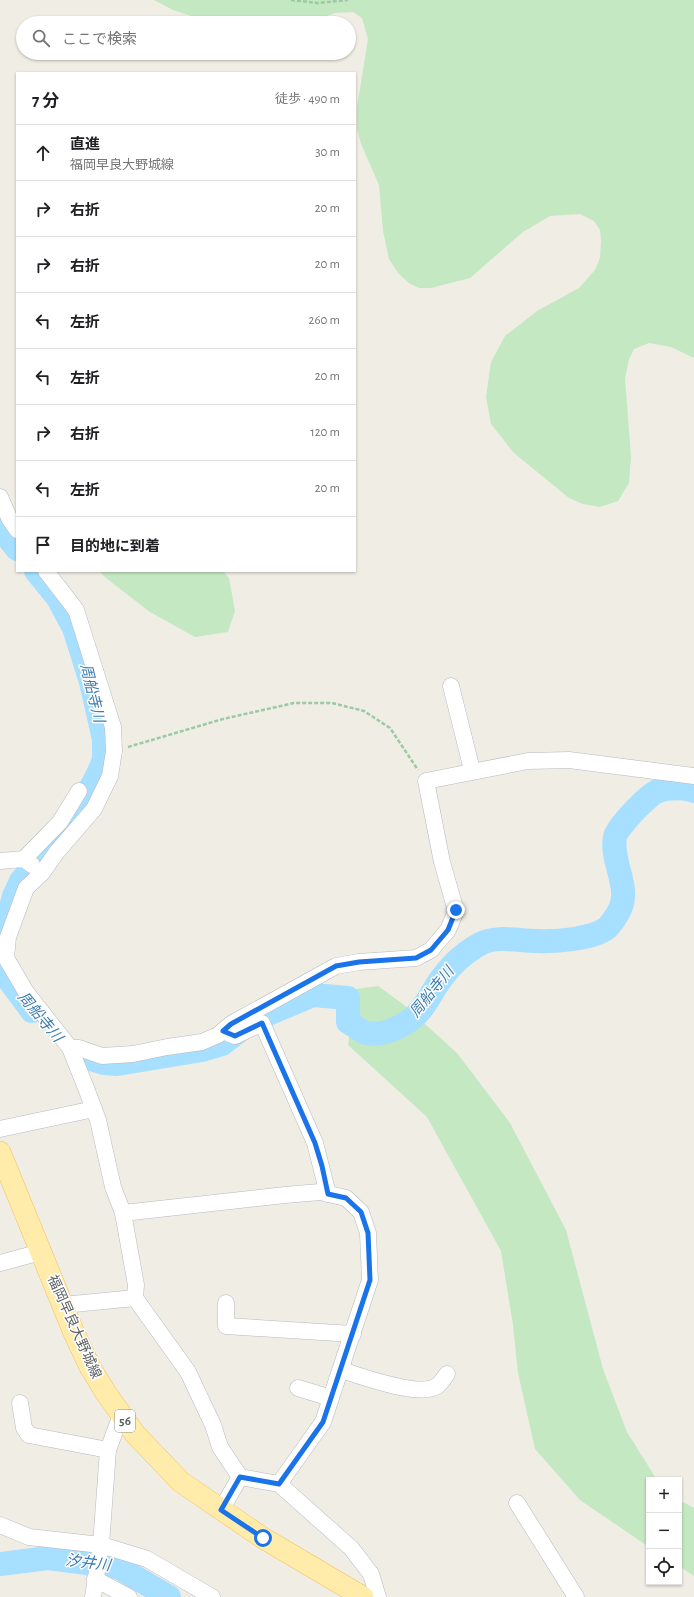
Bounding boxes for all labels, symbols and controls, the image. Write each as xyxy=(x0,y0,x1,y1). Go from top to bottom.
search box xyxy=(16,16,356,60)
icon: search xyxy=(30,27,52,49)
text: ここで検索 xyxy=(62,32,137,47)
text: 7 分 xyxy=(32,92,59,109)
text: 徒歩 · 490 m xyxy=(275,93,340,106)
text: 直進 xyxy=(70,137,100,152)
icon: ahead xyxy=(32,142,54,164)
text: 30 m xyxy=(315,146,340,159)
text: 福岡早良大野城線 xyxy=(70,159,174,172)
icon: right xyxy=(32,198,54,220)
text: 20 m xyxy=(315,202,340,215)
text: 右折 xyxy=(70,203,100,218)
icon: right xyxy=(32,254,54,276)
text: 20 m xyxy=(315,258,340,271)
text: 右折 xyxy=(70,259,100,274)
icon: left xyxy=(32,310,54,332)
text: 260 m xyxy=(309,314,340,327)
text: 左折 xyxy=(70,315,100,330)
icon: left xyxy=(32,366,54,388)
text: 20 m xyxy=(315,370,340,383)
text: 左折 xyxy=(70,371,100,386)
icon: right xyxy=(32,422,54,444)
text: 120 m xyxy=(310,426,340,439)
text: 右折 xyxy=(70,427,100,442)
icon: left xyxy=(32,478,54,500)
text: 20 m xyxy=(315,482,340,495)
text: 左折 xyxy=(70,483,100,498)
icon: arrive xyxy=(32,534,54,556)
text: 目的地に到着 xyxy=(70,539,160,554)
water label: 周船寺川 xyxy=(77,662,108,726)
route end xyxy=(447,901,465,919)
water label: 周船寺川 xyxy=(407,962,458,1020)
water label: 周船寺川 xyxy=(15,989,67,1046)
street label: 福岡早良大野城線 xyxy=(45,1273,104,1381)
road number: 56 xyxy=(115,1410,135,1432)
map controls xyxy=(646,1477,682,1585)
button: + xyxy=(646,1477,682,1513)
button: − xyxy=(646,1513,682,1549)
route start xyxy=(254,1529,272,1547)
button: locate xyxy=(646,1549,682,1585)
water label: 汐井川 xyxy=(65,1552,113,1573)

